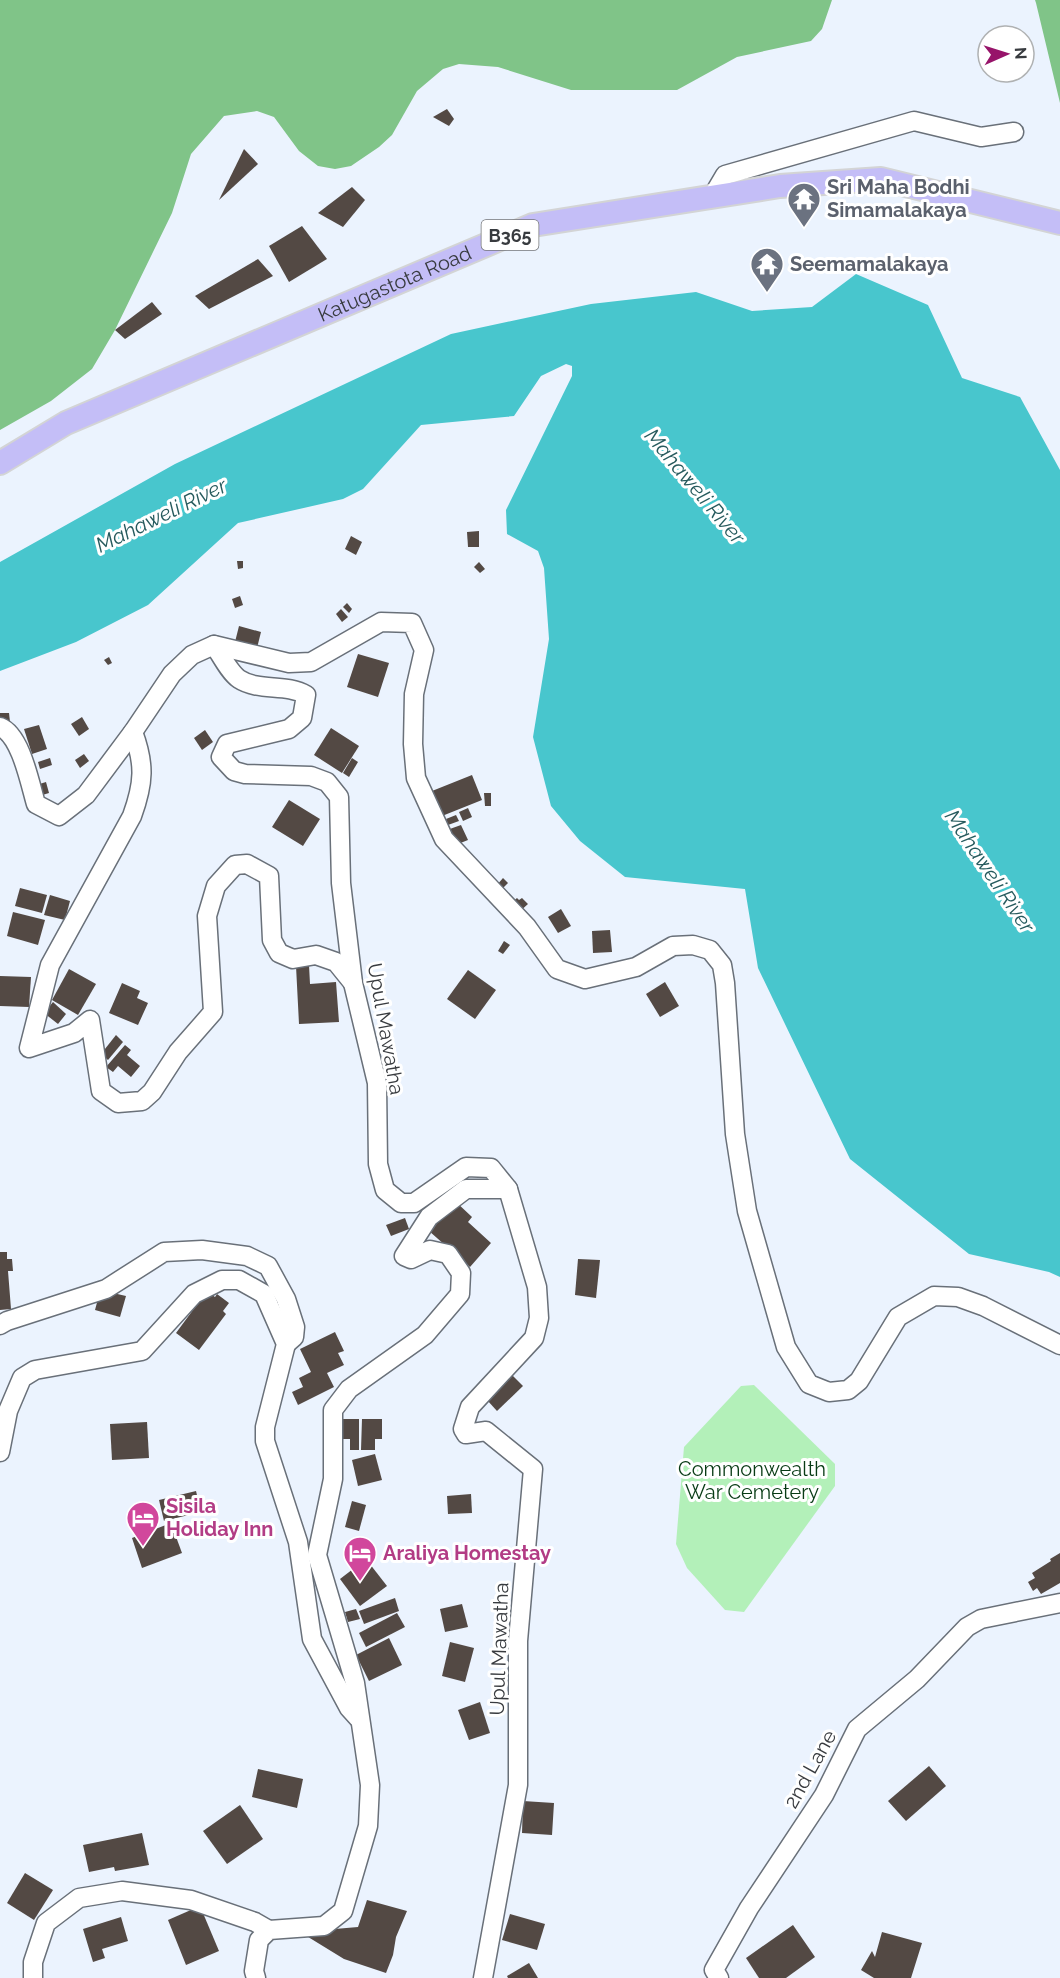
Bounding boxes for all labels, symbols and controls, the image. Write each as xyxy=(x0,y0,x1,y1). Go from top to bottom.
north arrow xyxy=(976,24,1036,84)
text: N xyxy=(1011,47,1030,60)
place label: Sri Maha Bodhi Simamalakaya xyxy=(827,175,970,222)
temple icon: Sri Maha Bodhi Simamalakaya xyxy=(786,181,822,228)
road number: B365 xyxy=(482,220,538,250)
street label: Katugastota Road xyxy=(314,241,475,327)
temple icon: Seemamalakaya xyxy=(749,246,785,293)
place label: Seemamalakaya xyxy=(790,252,949,276)
water label: Mahaweli River xyxy=(640,423,751,549)
water label: Mahaweli River xyxy=(91,472,231,557)
water label: Mahaweli River xyxy=(940,805,1041,938)
street label: Upul Mawatha xyxy=(363,961,409,1097)
park label: Commonwealth War Cemetery xyxy=(678,1457,826,1504)
place label: Sisila Holiday Inn xyxy=(166,1494,273,1541)
hotel icon: Sisila Holiday Inn xyxy=(125,1500,161,1547)
hotel icon: Araliya Homestay xyxy=(342,1535,378,1582)
place label: Araliya Homestay xyxy=(383,1541,551,1565)
street label: Upul Mawatha xyxy=(485,1582,513,1716)
street label: 2nd Lane xyxy=(779,1726,841,1812)

